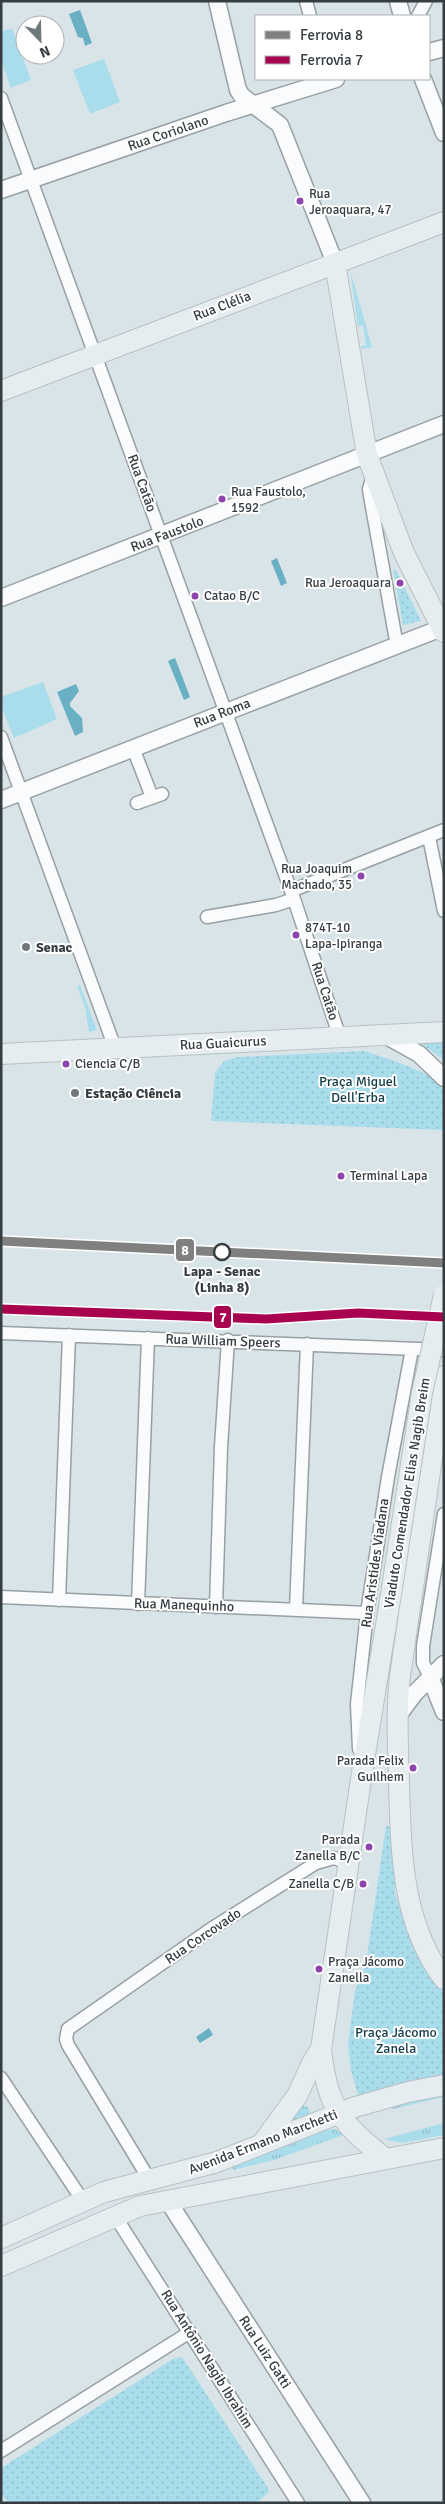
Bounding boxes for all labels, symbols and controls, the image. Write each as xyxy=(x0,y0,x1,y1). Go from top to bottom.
north arrow xyxy=(15,15,65,65)
legend xyxy=(255,15,430,80)
text: Ferrovia 8 xyxy=(300,26,363,44)
text: N xyxy=(37,42,53,61)
text: Ferrovia 7 xyxy=(300,51,363,69)
street label: Rua Coriolano xyxy=(125,111,211,155)
place label: Rua Jeroaquara, 47 xyxy=(309,186,391,218)
marker: Rua Jeroaquara, 47 xyxy=(295,196,305,206)
street label: Rua Clélia xyxy=(191,287,253,325)
street label: Rua Catão xyxy=(124,452,160,514)
place label: Rua Faustolo, 1592 xyxy=(231,484,306,516)
marker: Rua Faustolo, 1592 xyxy=(217,494,227,504)
street label: Rua Faustolo xyxy=(128,512,206,556)
place label: Rua Jeroaquara xyxy=(305,575,391,591)
marker: Rua Jeroaquara xyxy=(395,578,405,588)
place label: Catao B/C xyxy=(204,588,260,604)
marker: Catao B/C xyxy=(190,591,200,601)
street label: Rua Roma xyxy=(191,694,253,732)
place label: Rua Joaquim Machado, 35 xyxy=(281,861,352,893)
marker: Rua Joaquim Machado, 35 xyxy=(356,871,366,881)
place label: 874T-10 Lapa-Ipiranga xyxy=(305,920,382,952)
marker: 874T-10 Lapa-Ipiranga xyxy=(291,930,301,940)
place label: Senac xyxy=(36,939,73,956)
marker: Senac xyxy=(20,941,32,953)
street label: Rua Catão xyxy=(308,960,342,1022)
street label: Rua Guaicurus xyxy=(179,1032,267,1054)
place label: Ciencia C/B xyxy=(75,1056,141,1072)
marker: Ciencia C/B xyxy=(61,1059,71,1069)
park label: Praça Miguel Dell'Erba xyxy=(319,1073,397,1106)
place label: Estação Ciência xyxy=(85,1085,181,1102)
marker: Estação Ciência xyxy=(69,1087,81,1099)
place label: Terminal Lapa xyxy=(350,1168,428,1184)
marker: Terminal Lapa xyxy=(336,1171,346,1181)
line badge: 8 xyxy=(175,1238,195,1262)
text: 8 xyxy=(181,1242,189,1259)
marker: Lapa - Senac (Linha 8) xyxy=(213,1243,231,1261)
place label: Lapa - Senac (Linha 8) xyxy=(184,1263,261,1296)
line badge: 7 xyxy=(213,1305,232,1329)
text: 7 xyxy=(219,1309,227,1326)
street label: Rua William Speers xyxy=(165,1330,281,1352)
street label: Viaduto Comendador Elias Nagib Breim xyxy=(380,1376,434,1610)
street label: Rua Aristides Viadana xyxy=(358,1497,392,1629)
street label: Rua Manequinho xyxy=(134,1595,234,1615)
place label: Parada Felix Guilhem xyxy=(337,1753,404,1785)
marker: Parada Felix Guilhem xyxy=(408,1763,418,1773)
place label: Parada Zanella B/C xyxy=(295,1832,360,1864)
marker: Parada Zanella B/C xyxy=(364,1842,374,1852)
place label: Zanella C/B xyxy=(289,1876,354,1892)
marker: Zanella C/B xyxy=(358,1879,368,1889)
street label: Rua Corcovado xyxy=(162,1904,244,1968)
place label: Praça Jácomo Zanella xyxy=(328,1954,404,1986)
marker: Praça Jácomo Zanella xyxy=(314,1964,324,1974)
park label: Praça Jácomo Zanela xyxy=(355,2024,437,2057)
street label: Avenida Ermano Marchetti xyxy=(186,2106,340,2178)
street label: Rua Antônio Nagib Ibrahim xyxy=(157,2286,257,2432)
street label: Rua Luiz Gatti xyxy=(235,2312,295,2392)

